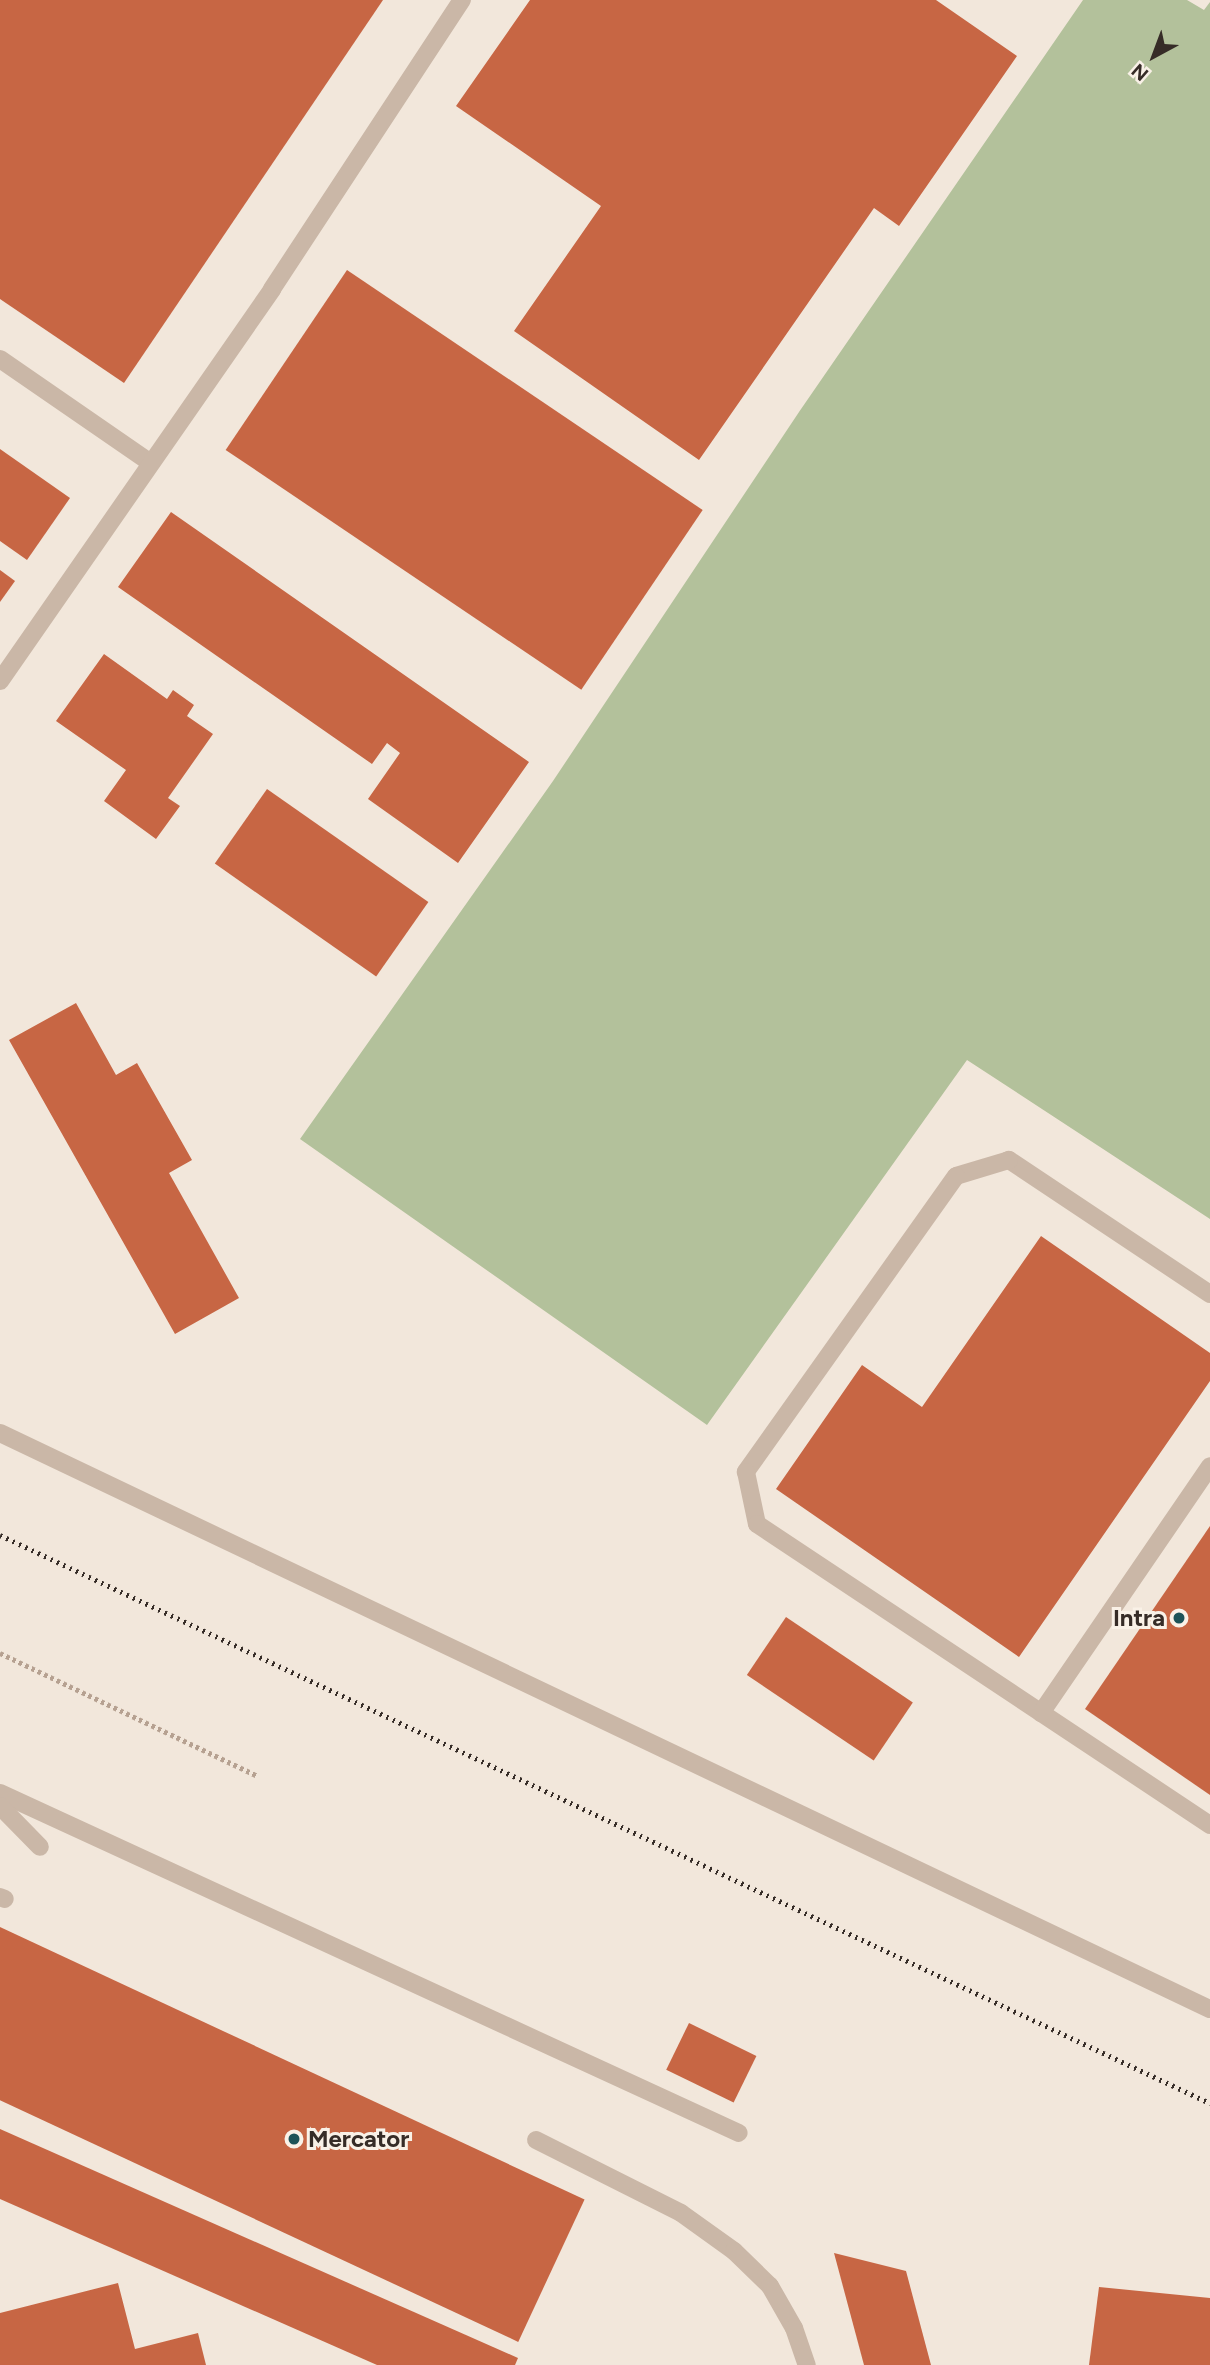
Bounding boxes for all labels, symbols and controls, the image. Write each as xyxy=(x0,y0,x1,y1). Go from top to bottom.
north arrow xyxy=(1119,21,1189,91)
text: N xyxy=(1127,59,1153,86)
place label: Intra xyxy=(1113,1604,1165,1632)
marker: Intra xyxy=(1171,1610,1187,1626)
place label: Mercator xyxy=(308,2125,409,2153)
marker: Mercator xyxy=(286,2131,302,2147)

